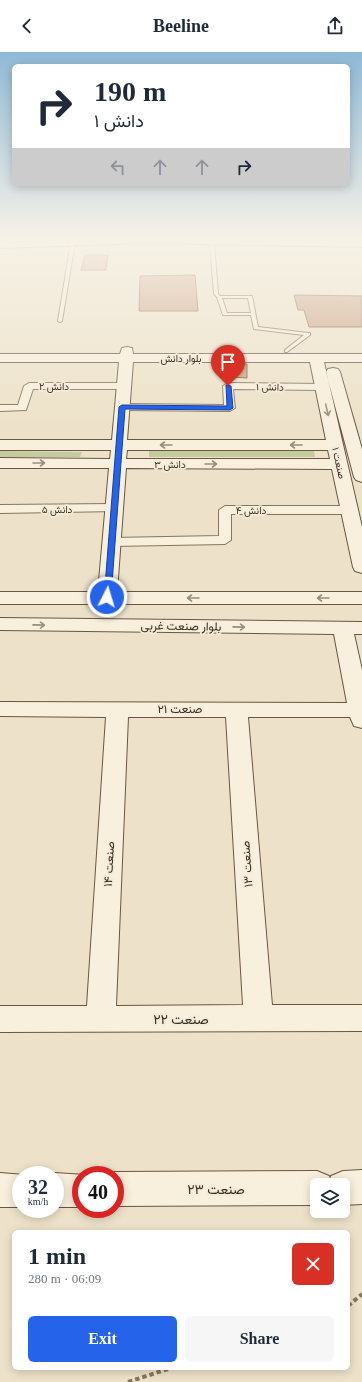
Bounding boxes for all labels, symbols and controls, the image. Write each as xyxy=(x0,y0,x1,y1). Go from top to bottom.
icon: back xyxy=(16,15,38,37)
icon: share xyxy=(324,15,346,37)
text: Beeline xyxy=(153,16,209,36)
text: 190 m xyxy=(94,76,166,107)
icon: right xyxy=(28,80,80,132)
text: دانش ۱ xyxy=(94,111,144,131)
icon: left xyxy=(107,156,129,178)
icon: ahead xyxy=(149,156,171,178)
icon: ahead xyxy=(191,156,213,178)
icon: right xyxy=(233,156,255,178)
pin xyxy=(211,345,245,386)
icon: arrive xyxy=(217,351,239,373)
street label: بلوار دانش xyxy=(160,353,202,365)
street label: دانش ۲ xyxy=(39,381,69,393)
street label: دانش ۱ xyxy=(256,381,284,394)
one-way arrow xyxy=(324,403,332,416)
one-way arrow xyxy=(160,441,173,449)
one-way arrow xyxy=(290,441,303,449)
street label: صنعت ۱ xyxy=(330,446,348,480)
one-way arrow xyxy=(32,459,45,467)
street label: دانش ۳ xyxy=(154,459,186,471)
one-way arrow xyxy=(204,460,217,468)
street label: دانش ۵ xyxy=(42,504,73,516)
street label: دانش ۴ xyxy=(236,505,266,517)
position arrow xyxy=(86,576,128,618)
one-way arrow xyxy=(187,594,200,602)
one-way arrow xyxy=(317,594,330,602)
street label: بلوار صنعت غربی xyxy=(141,618,221,635)
one-way arrow xyxy=(32,621,45,628)
one-way arrow xyxy=(232,623,245,630)
street label: صنعت ۲۱ xyxy=(158,702,202,716)
street label: صنعت ۱۳ xyxy=(238,840,256,888)
street label: صنعت ۱۴ xyxy=(101,841,117,887)
street label: صنعت ۲۲ xyxy=(153,1012,209,1027)
speed limit sign: 40 xyxy=(72,1166,124,1218)
text: 32 xyxy=(28,1176,48,1198)
map controls xyxy=(310,1178,350,1218)
button: layers xyxy=(310,1178,350,1218)
street label: صنعت ۲۳ xyxy=(187,1182,245,1197)
text: km/h xyxy=(28,1196,48,1207)
text: 1 min xyxy=(28,1243,86,1269)
button: close xyxy=(292,1243,334,1285)
text: 280 m · 06:09 xyxy=(28,1271,101,1286)
button: Exit xyxy=(28,1316,177,1362)
button: Share xyxy=(185,1316,334,1362)

